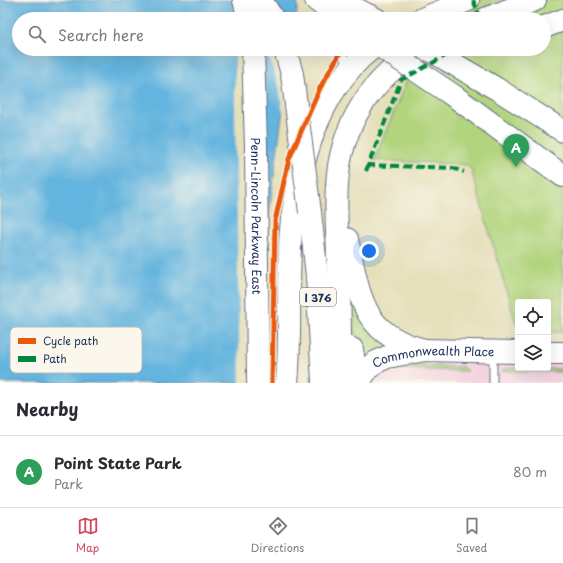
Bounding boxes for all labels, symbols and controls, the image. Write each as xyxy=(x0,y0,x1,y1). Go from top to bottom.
search box xyxy=(12,12,551,56)
icon: search xyxy=(26,23,48,45)
text: Search here xyxy=(58,23,144,46)
pin: A xyxy=(503,134,529,167)
street label: Penn-Lincoln Parkway East xyxy=(247,137,266,295)
your location xyxy=(359,241,379,261)
road number: I 376 xyxy=(300,288,336,306)
map controls xyxy=(515,299,551,371)
button: locate xyxy=(515,299,551,335)
legend xyxy=(10,327,142,373)
text: Cycle path xyxy=(43,332,98,349)
button: layers xyxy=(515,335,551,371)
street label: Commonwealth Place xyxy=(369,341,495,372)
text: Path xyxy=(43,350,67,367)
text: Nearby xyxy=(16,396,78,422)
text: Point State Park xyxy=(54,451,182,474)
text: A xyxy=(24,462,34,481)
text: 80 m xyxy=(513,462,547,481)
text: Park xyxy=(54,474,83,493)
tab: Map xyxy=(76,515,99,556)
tab: Directions xyxy=(251,515,304,556)
tab: Saved xyxy=(456,515,487,556)

